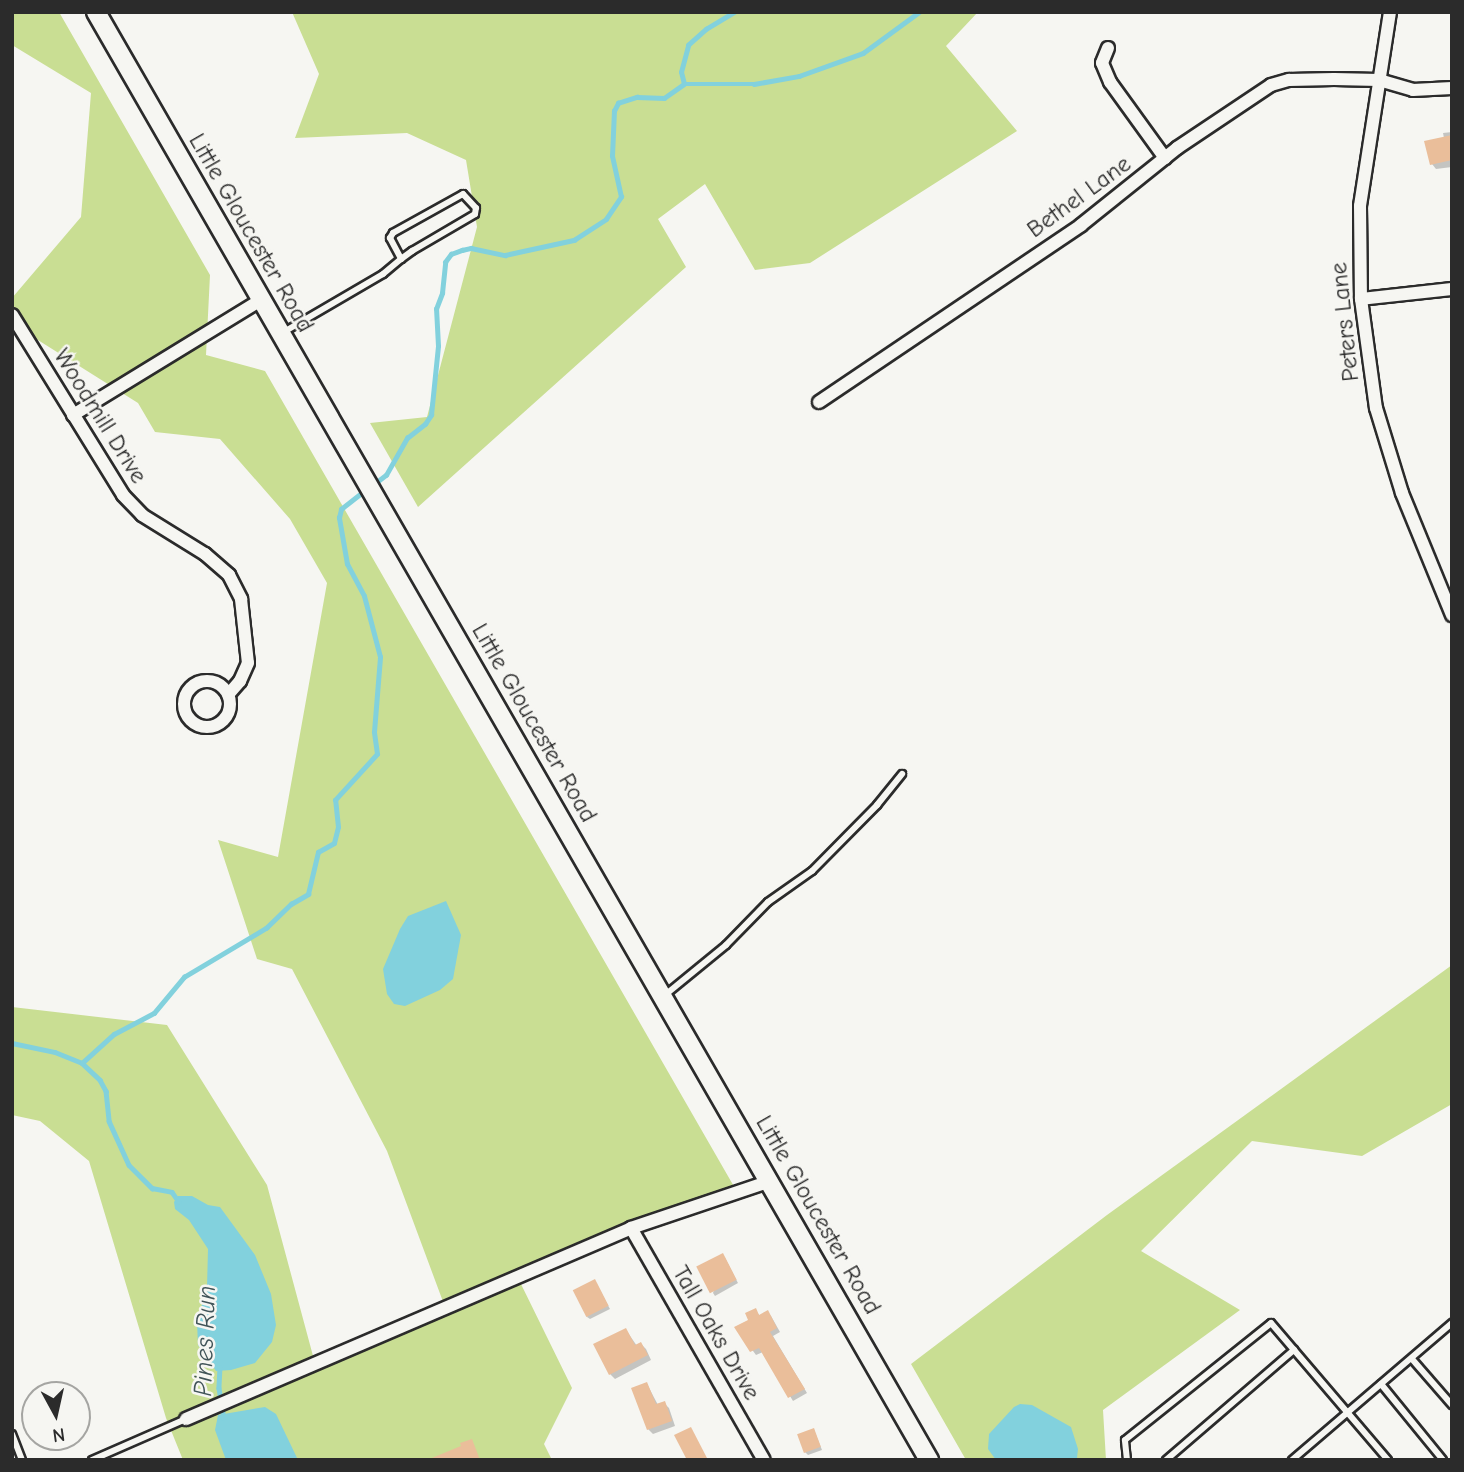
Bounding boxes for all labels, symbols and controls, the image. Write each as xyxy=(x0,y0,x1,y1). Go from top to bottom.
street label: Little Gloucester Road xyxy=(182,128,320,338)
street label: Bethel Lane xyxy=(1022,150,1136,244)
street label: Peters Lane xyxy=(1324,261,1366,383)
street label: Woodmill Drive xyxy=(47,343,153,489)
street label: Little Gloucester Road xyxy=(465,618,603,828)
street label: Little Gloucester Road xyxy=(749,1110,887,1320)
street label: Tall Oaks Drive xyxy=(666,1261,766,1405)
water label: Pines Run xyxy=(188,1285,224,1397)
north arrow xyxy=(21,1381,91,1451)
text: N xyxy=(51,1423,66,1447)

